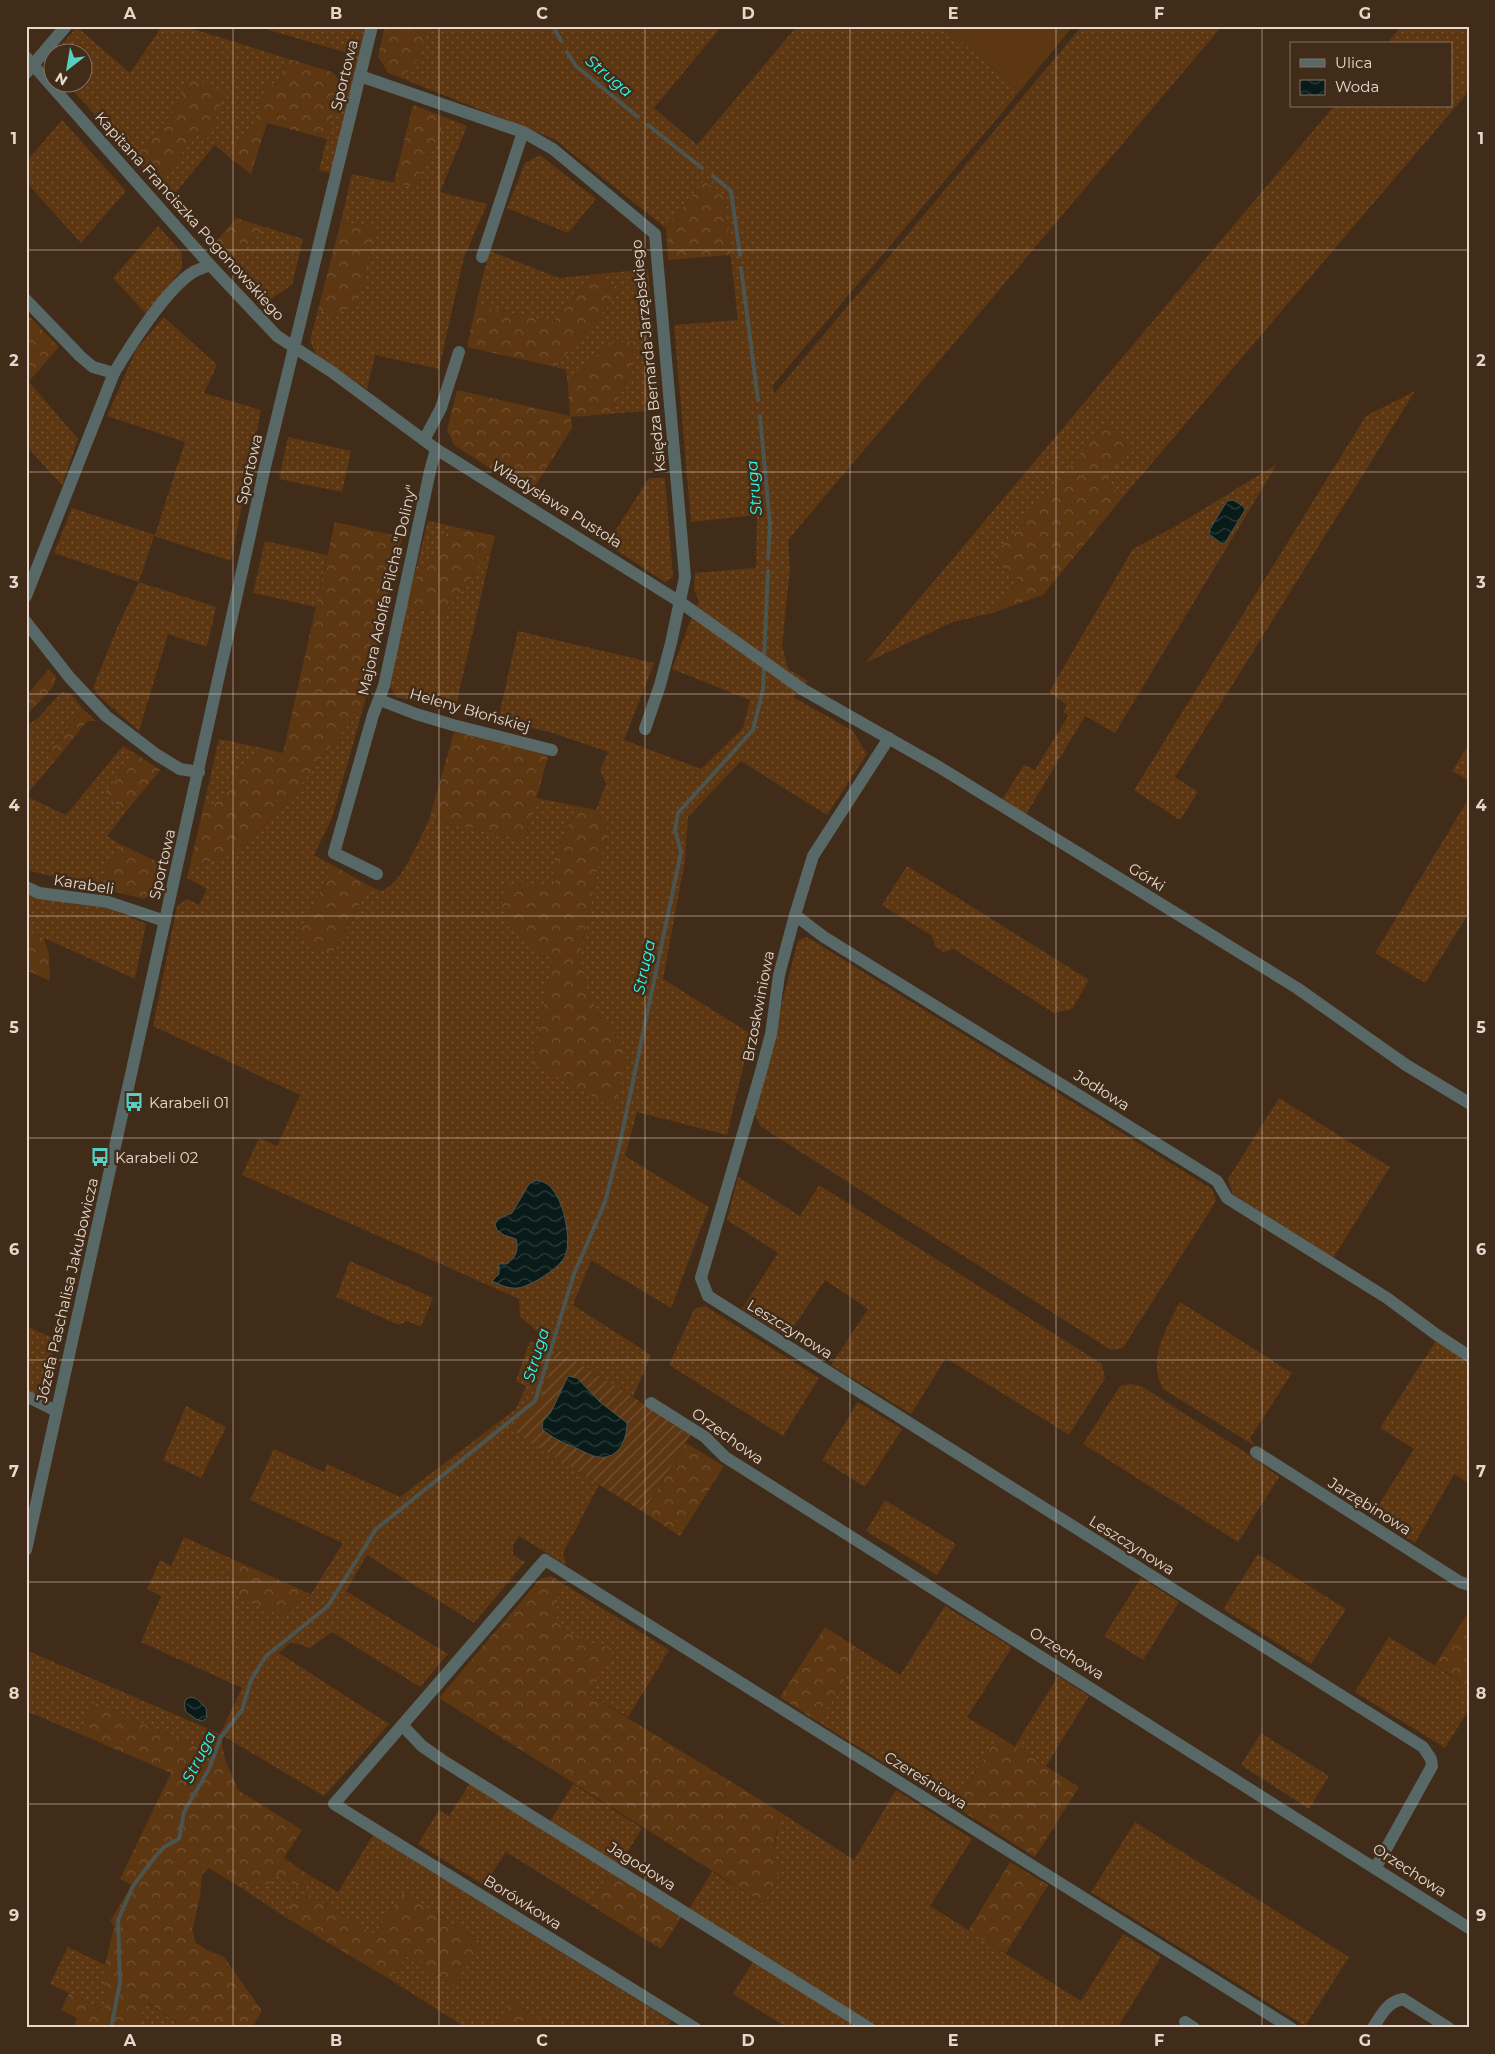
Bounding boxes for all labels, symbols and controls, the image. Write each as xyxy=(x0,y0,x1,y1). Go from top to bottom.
text: A xyxy=(123,4,137,23)
text: B xyxy=(330,4,342,23)
text: C xyxy=(536,4,548,23)
text: D xyxy=(741,4,755,23)
text: E xyxy=(948,4,958,23)
text: F xyxy=(1154,4,1164,23)
text: G xyxy=(1359,4,1371,23)
street label: Sportowa xyxy=(326,38,362,112)
north arrow xyxy=(42,42,92,92)
legend xyxy=(1290,42,1452,108)
water label: Struga xyxy=(582,51,636,101)
text: Ulica xyxy=(1335,53,1372,72)
text: N xyxy=(52,69,71,90)
text: Woda xyxy=(1335,77,1379,96)
street label: Kapitana Franciszka Pogonowskiego xyxy=(91,108,289,324)
text: 1 xyxy=(11,129,17,148)
text: 1 xyxy=(1478,129,1484,148)
street label: Księdza Bernarda Jarzębskiego xyxy=(626,239,670,473)
text: 2 xyxy=(9,351,19,370)
text: 2 xyxy=(1476,351,1486,370)
street label: Sportowa xyxy=(232,432,266,506)
street label: Władysława Pustoła xyxy=(488,456,626,552)
water label: Struga xyxy=(742,459,766,516)
street label: Majora Adolfa Pilcha "Doliny" xyxy=(353,483,421,697)
text: 3 xyxy=(8,573,19,592)
text: 3 xyxy=(1475,573,1486,592)
street label: Heleny Błońskiej xyxy=(407,684,533,736)
text: 4 xyxy=(8,796,20,815)
text: 4 xyxy=(1475,796,1487,815)
street label: Sportowa xyxy=(145,827,179,901)
street label: Górki xyxy=(1125,858,1169,896)
street label: Karabeli xyxy=(52,870,116,898)
water label: Struga xyxy=(629,938,659,996)
street label: Brzoskwiniowa xyxy=(738,949,778,1063)
text: 5 xyxy=(9,1018,19,1037)
text: 5 xyxy=(1476,1018,1486,1037)
street label: Jodłowa xyxy=(1070,1065,1133,1115)
bus stop icon: Karabeli 01 xyxy=(123,1091,145,1113)
place label: Karabeli 01 xyxy=(149,1093,229,1112)
bus stop icon: Karabeli 02 xyxy=(89,1146,111,1168)
place label: Karabeli 02 xyxy=(115,1148,198,1167)
street label: Józefa Paschalisa Jakubowicza xyxy=(32,1176,102,1405)
text: 6 xyxy=(9,1240,19,1259)
text: 6 xyxy=(1476,1240,1486,1259)
street label: Leszczynowa xyxy=(744,1295,836,1363)
water label: Struga xyxy=(519,1326,553,1384)
street label: Orzechowa xyxy=(688,1403,768,1469)
text: 7 xyxy=(9,1462,19,1481)
text: 7 xyxy=(1476,1462,1486,1481)
street label: Jarzębinowa xyxy=(1324,1472,1415,1539)
street label: Leszczynowa xyxy=(1086,1511,1178,1579)
street label: Orzechowa xyxy=(1026,1623,1108,1683)
text: 8 xyxy=(9,1684,19,1703)
text: 8 xyxy=(1476,1684,1486,1703)
water label: Struga xyxy=(178,1728,220,1786)
street label: Czereśniowa xyxy=(881,1747,971,1813)
street label: Jagodowa xyxy=(603,1837,680,1894)
street label: Orzechowa xyxy=(1369,1839,1451,1901)
street label: Borówkowa xyxy=(480,1870,566,1934)
text: 9 xyxy=(9,1906,19,1925)
text: 9 xyxy=(1476,1906,1486,1925)
text: A xyxy=(123,2031,137,2050)
text: B xyxy=(330,2031,342,2050)
text: C xyxy=(536,2031,548,2050)
text: D xyxy=(741,2031,755,2050)
text: E xyxy=(948,2031,958,2050)
text: F xyxy=(1154,2031,1164,2050)
text: G xyxy=(1359,2031,1371,2050)

